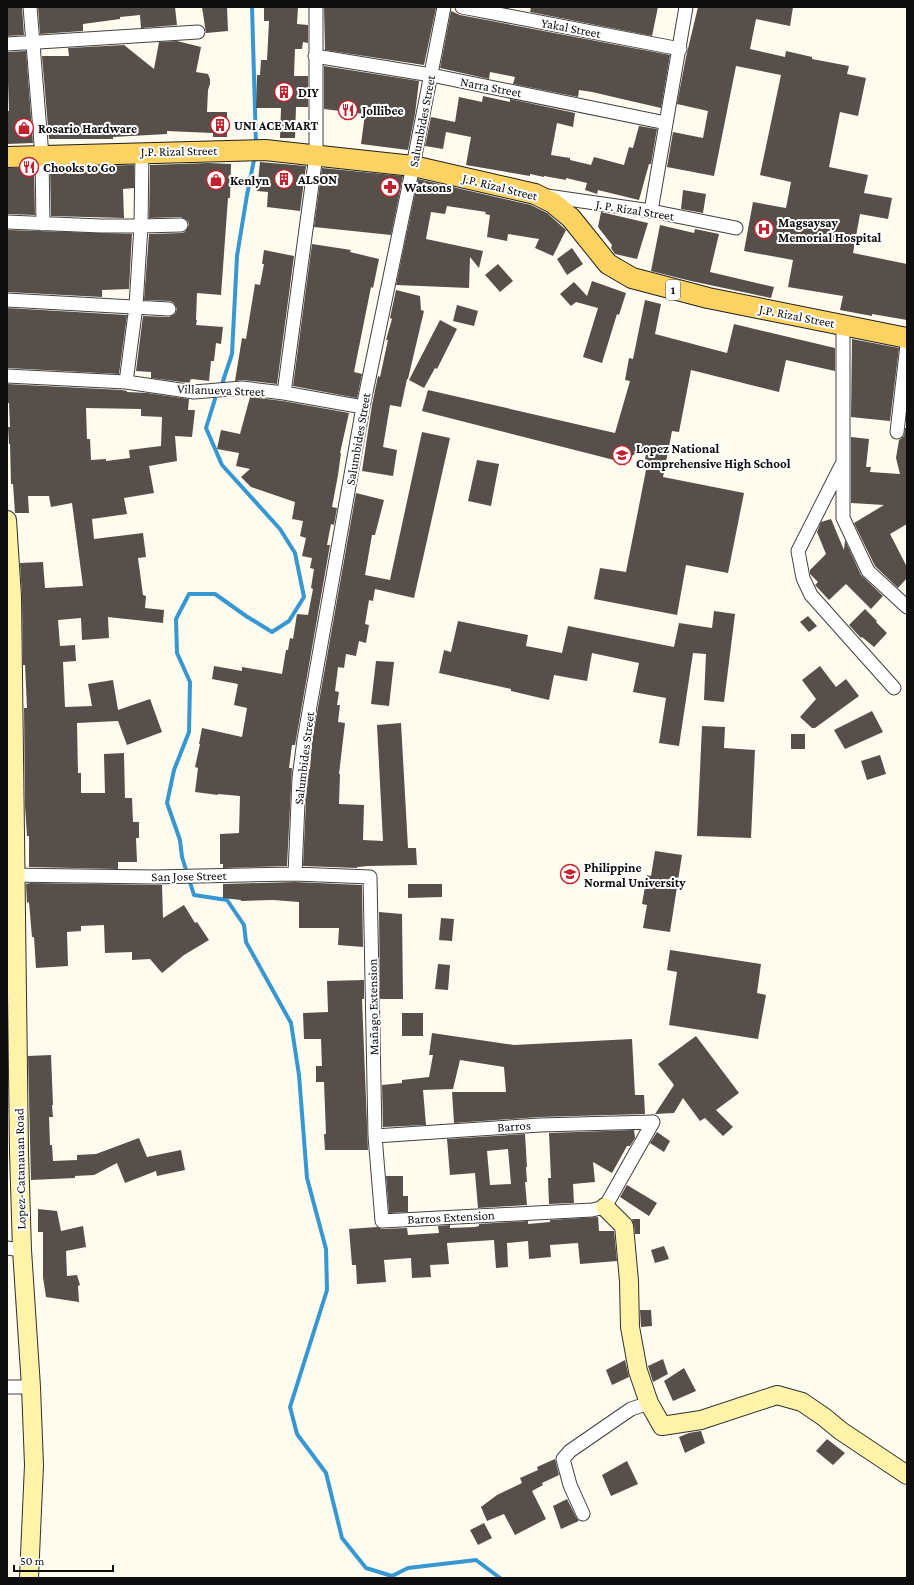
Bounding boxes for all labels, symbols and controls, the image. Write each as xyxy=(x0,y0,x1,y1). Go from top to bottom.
street label: Yakal Street xyxy=(540,15,603,41)
street label: Salumbides Street xyxy=(406,73,438,168)
street label: Narra Street xyxy=(459,74,524,100)
building icon: DIY xyxy=(273,81,295,103)
place label: DIY xyxy=(298,85,319,100)
restaurant icon: Jollibee xyxy=(337,99,359,121)
place label: Jollibee xyxy=(360,103,404,118)
building icon: UNI ACE MART xyxy=(209,114,231,136)
shop icon: Rosario Hardware xyxy=(13,117,35,139)
place label: UNI ACE MART xyxy=(234,118,319,133)
place label: Rosario Hardware xyxy=(38,121,137,136)
street label: J.P. Rizal Street xyxy=(139,143,218,159)
restaurant icon: Chooks to Go xyxy=(18,156,40,178)
place label: Chooks to Go xyxy=(43,160,116,175)
building icon: ALSON xyxy=(273,168,295,190)
shop icon: Kenlyn xyxy=(205,169,227,191)
street label: J.P. Rizal Street xyxy=(460,170,540,204)
place label: ALSON xyxy=(297,172,337,187)
place label: Kenlyn xyxy=(230,173,270,188)
pharmacy icon: Watsons xyxy=(379,176,401,198)
place label: Watsons xyxy=(403,180,451,195)
street label: J. P. Rizal Street xyxy=(594,196,676,224)
place label: Magsaysay Memorial Hospital xyxy=(778,215,882,245)
hospital icon: Magsaysay Memorial Hospital xyxy=(753,218,775,240)
road number: 1 xyxy=(666,280,680,300)
street label: J.P. Rizal Street xyxy=(757,301,837,331)
street label: Villanueva Street xyxy=(177,381,266,399)
street label: Salumbides Street xyxy=(342,391,374,486)
place label: Lopez National Comprehensive High School xyxy=(636,441,791,471)
school or university icon: Lopez National Comprehensive High School xyxy=(611,444,633,466)
street label: Salumbides Street xyxy=(291,710,317,805)
place label: Philippine Normal University xyxy=(584,860,686,890)
school or university icon: Philippine Normal University xyxy=(559,863,581,885)
street label: San Jose Street xyxy=(151,868,228,884)
street label: Mañago Extension xyxy=(365,959,381,1055)
street label: Lopez-Catanauan Road xyxy=(11,1108,29,1230)
street label: Barros xyxy=(497,1117,531,1135)
street label: Barros Extension xyxy=(407,1207,495,1227)
scale bar xyxy=(14,1547,113,1573)
text: 50 m xyxy=(20,1554,45,1568)

